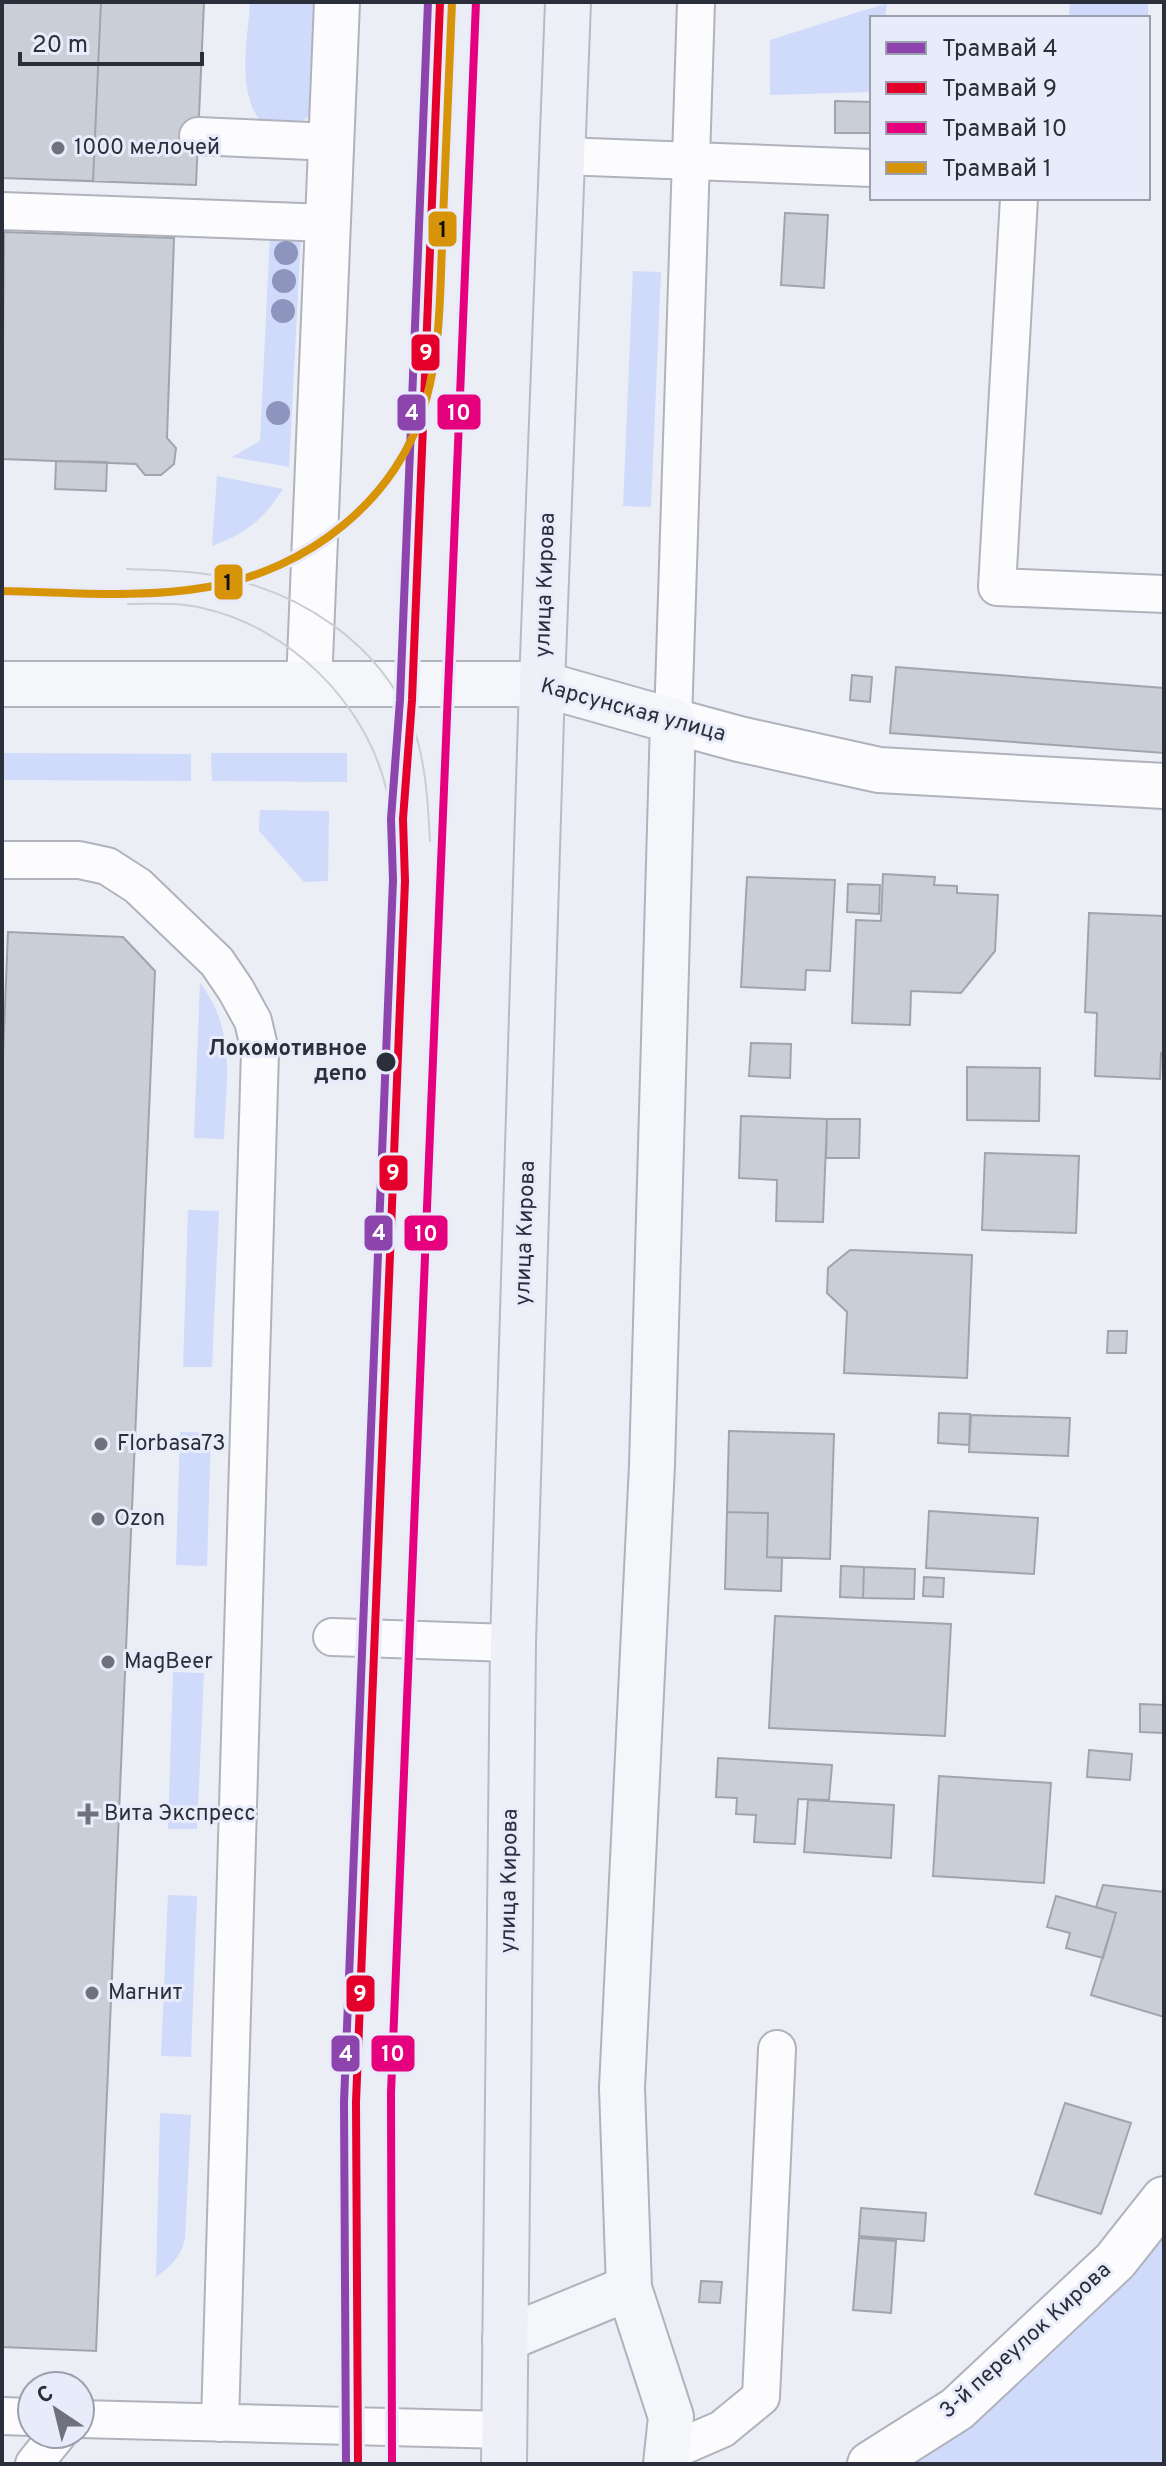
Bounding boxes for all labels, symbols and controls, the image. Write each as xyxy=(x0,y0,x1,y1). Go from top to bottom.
scale bar xyxy=(20,16,202,66)
legend xyxy=(870,16,1150,200)
text: 20 m xyxy=(32,31,88,61)
text: Трамвай 4 xyxy=(942,35,1058,65)
text: Трамвай 9 xyxy=(942,75,1057,105)
text: Трамвай 10 xyxy=(942,115,1067,145)
place label: 1000 мелочей xyxy=(74,135,220,162)
marker: 1000 мелочей xyxy=(49,139,67,157)
text: Трамвай 1 xyxy=(942,155,1052,185)
line badge: 1 xyxy=(427,210,458,248)
text: 1 xyxy=(439,218,447,245)
line badge: 9 xyxy=(410,333,441,372)
text: 9 xyxy=(419,341,433,368)
line badge: 4 xyxy=(396,393,427,432)
line badge: 10 xyxy=(436,393,482,431)
text: 4 xyxy=(405,401,419,428)
text: 10 xyxy=(447,401,471,428)
street label: улица Кирова xyxy=(530,512,562,658)
line badge: 1 xyxy=(213,563,244,601)
text: 1 xyxy=(224,571,232,598)
street label: Карсунская улица xyxy=(537,673,729,749)
place label: Локомотивное депо xyxy=(208,1036,367,1088)
marker: Локомотивное депо xyxy=(374,1050,398,1074)
line badge: 9 xyxy=(378,1154,409,1192)
street label: улица Кирова xyxy=(510,1160,542,1306)
text: 9 xyxy=(386,1161,400,1188)
line badge: 4 xyxy=(363,1214,394,1252)
line badge: 10 xyxy=(403,1214,449,1252)
text: 4 xyxy=(372,1221,386,1248)
text: 10 xyxy=(414,1222,438,1249)
place label: Florbasa73 xyxy=(117,1431,225,1458)
marker: Florbasa73 xyxy=(92,1435,110,1453)
place label: Ozon xyxy=(114,1506,165,1533)
marker: Ozon xyxy=(89,1510,107,1528)
place label: MagBeer xyxy=(124,1649,213,1676)
marker: MagBeer xyxy=(99,1653,117,1671)
place label: Вита Экспресс xyxy=(104,1801,255,1828)
marker: Вита Экспресс xyxy=(79,1805,97,1823)
street label: улица Кирова xyxy=(495,1808,525,1954)
line badge: 9 xyxy=(345,1974,376,2013)
place label: Магнит xyxy=(108,1980,182,2007)
text: 9 xyxy=(353,1982,367,2009)
marker: Магнит xyxy=(83,1984,101,2002)
line badge: 4 xyxy=(330,2034,361,2073)
line badge: 10 xyxy=(370,2034,416,2073)
text: 4 xyxy=(339,2042,353,2069)
text: 10 xyxy=(381,2042,405,2069)
street label: 3-й переулок Кирова xyxy=(935,2257,1117,2425)
north arrow xyxy=(16,2370,96,2450)
text: С xyxy=(32,2381,59,2411)

